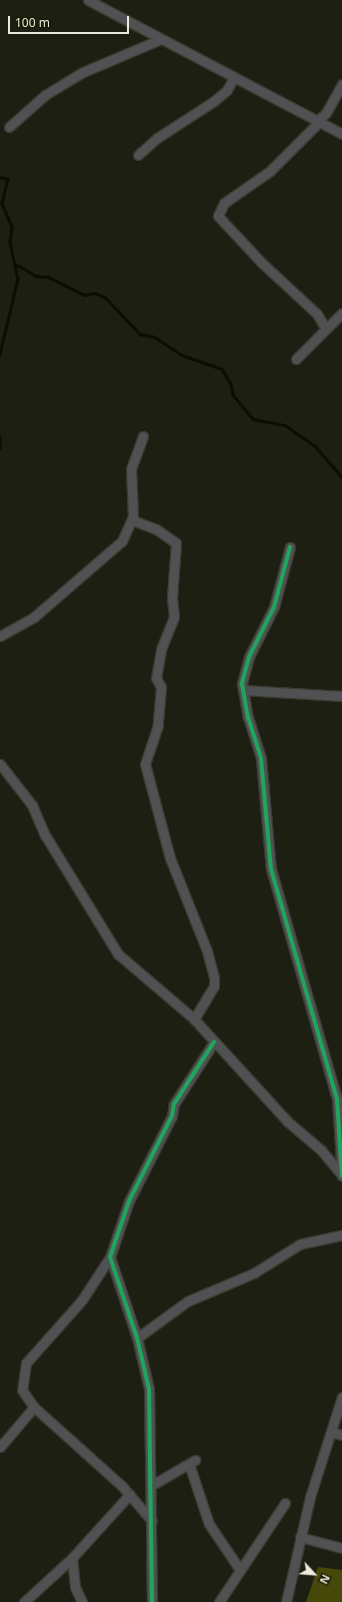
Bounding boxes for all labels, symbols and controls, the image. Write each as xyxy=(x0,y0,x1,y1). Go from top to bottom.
scale bar xyxy=(10,8,131,34)
text: 100 m xyxy=(15,14,50,31)
north arrow xyxy=(294,1554,334,1594)
text: N xyxy=(317,1572,334,1587)

